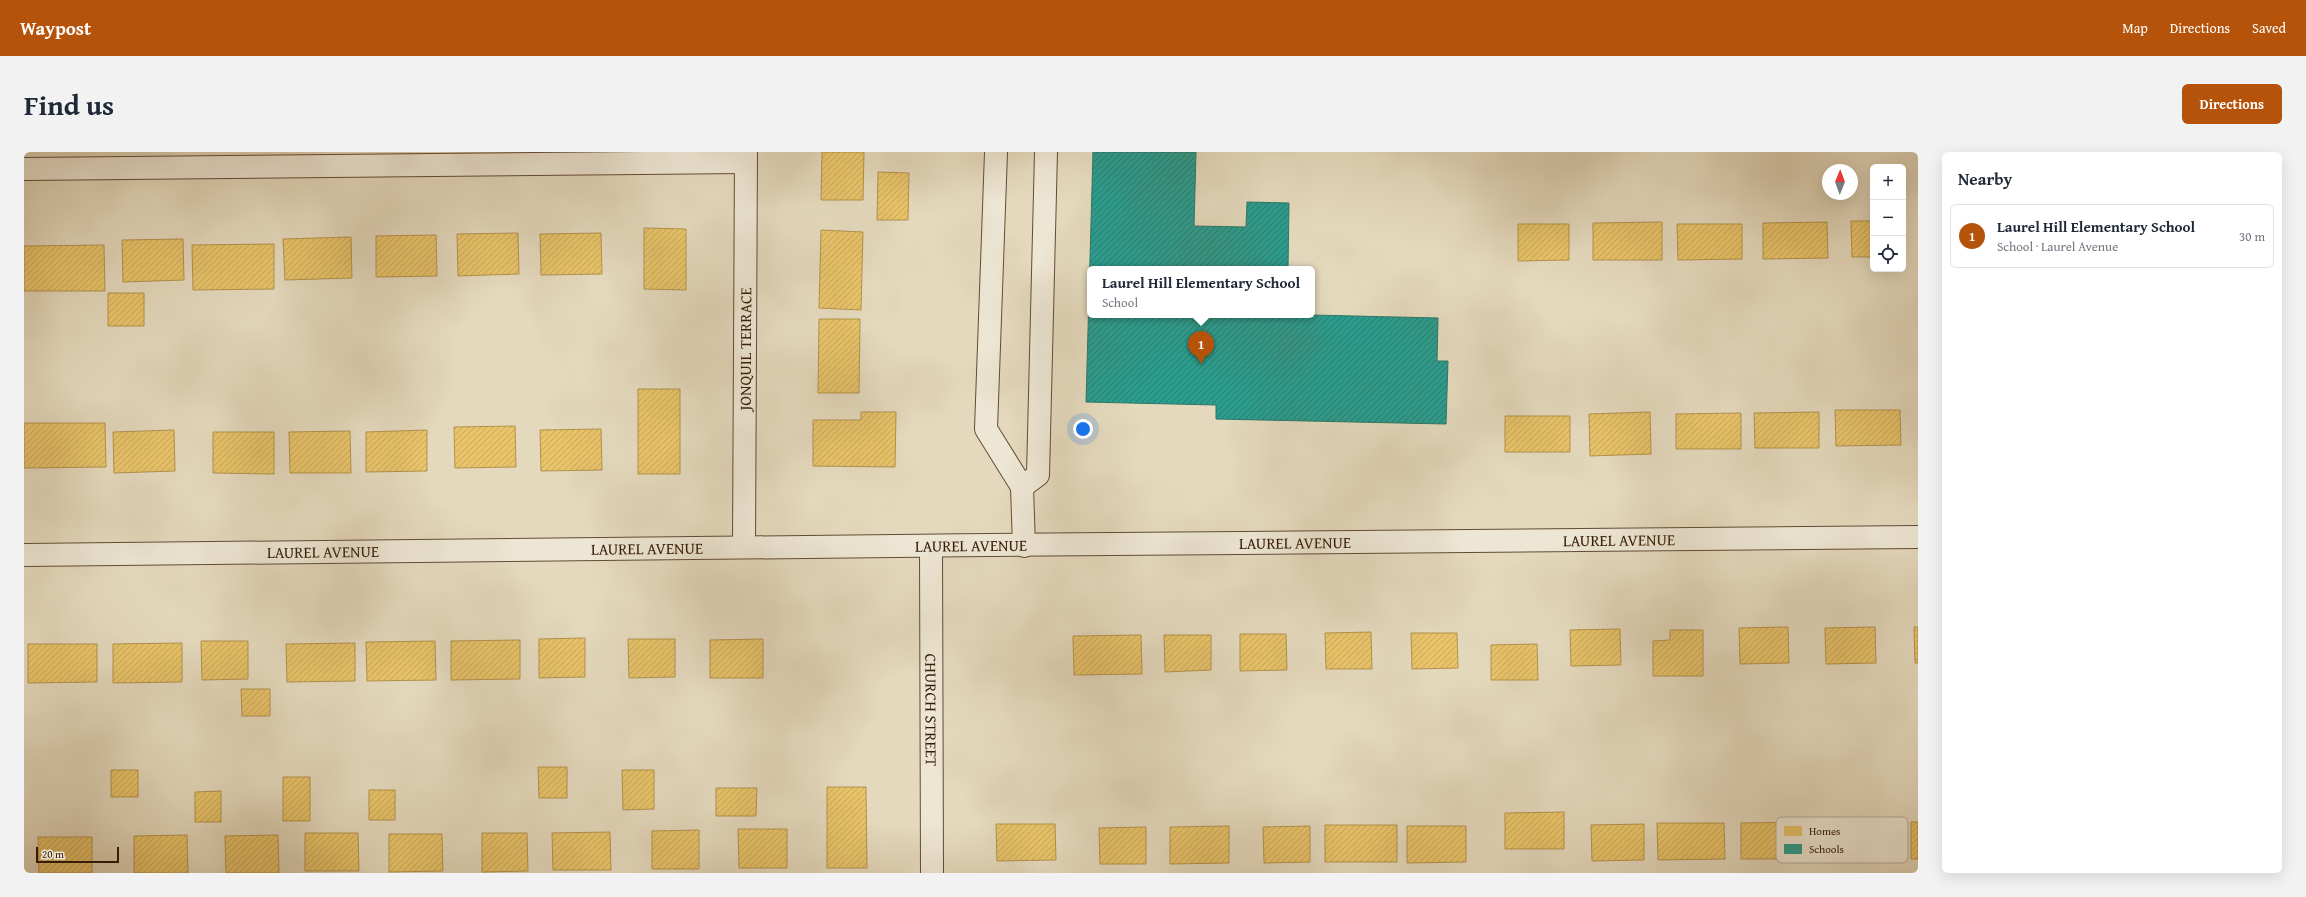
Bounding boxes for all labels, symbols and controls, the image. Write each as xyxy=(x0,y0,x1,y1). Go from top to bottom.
text: Waypost xyxy=(20,14,91,42)
text: Map xyxy=(2122,18,2148,38)
text: Directions xyxy=(2170,18,2230,38)
text: Saved xyxy=(2252,18,2286,38)
text: Find us xyxy=(24,84,114,125)
button: Directions xyxy=(2182,84,2282,124)
north arrow xyxy=(1822,164,1858,200)
map controls xyxy=(1870,164,1906,272)
button: + xyxy=(1870,164,1906,200)
text: Nearby xyxy=(1958,166,2012,191)
button: − xyxy=(1870,200,1906,236)
text: Laurel Hill Elementary School xyxy=(1997,216,2195,237)
text: 1 xyxy=(1969,227,1975,246)
text: 30 m xyxy=(2239,227,2265,246)
button: locate xyxy=(1870,236,1906,272)
text: School · Laurel Avenue xyxy=(1997,237,2118,256)
popup xyxy=(1087,266,1315,318)
text: Laurel Hill Elementary School xyxy=(1102,272,1300,293)
street label: JONQUIL TERRACE xyxy=(733,287,757,413)
text: School xyxy=(1102,293,1138,312)
pin: 1 xyxy=(1188,331,1214,364)
your location xyxy=(1073,419,1093,439)
street label: LAUREL AVENUE xyxy=(1563,527,1675,552)
street label: LAUREL AVENUE xyxy=(1239,530,1351,555)
street label: LAUREL AVENUE xyxy=(915,533,1027,558)
street label: LAUREL AVENUE xyxy=(591,536,703,561)
street label: LAUREL AVENUE xyxy=(267,539,379,564)
street label: CHURCH STREET xyxy=(919,653,944,767)
legend xyxy=(1776,817,1908,863)
text: Homes xyxy=(1809,823,1840,839)
text: Schools xyxy=(1809,841,1844,857)
scale bar xyxy=(36,845,119,864)
text: 20 m xyxy=(42,846,64,862)

